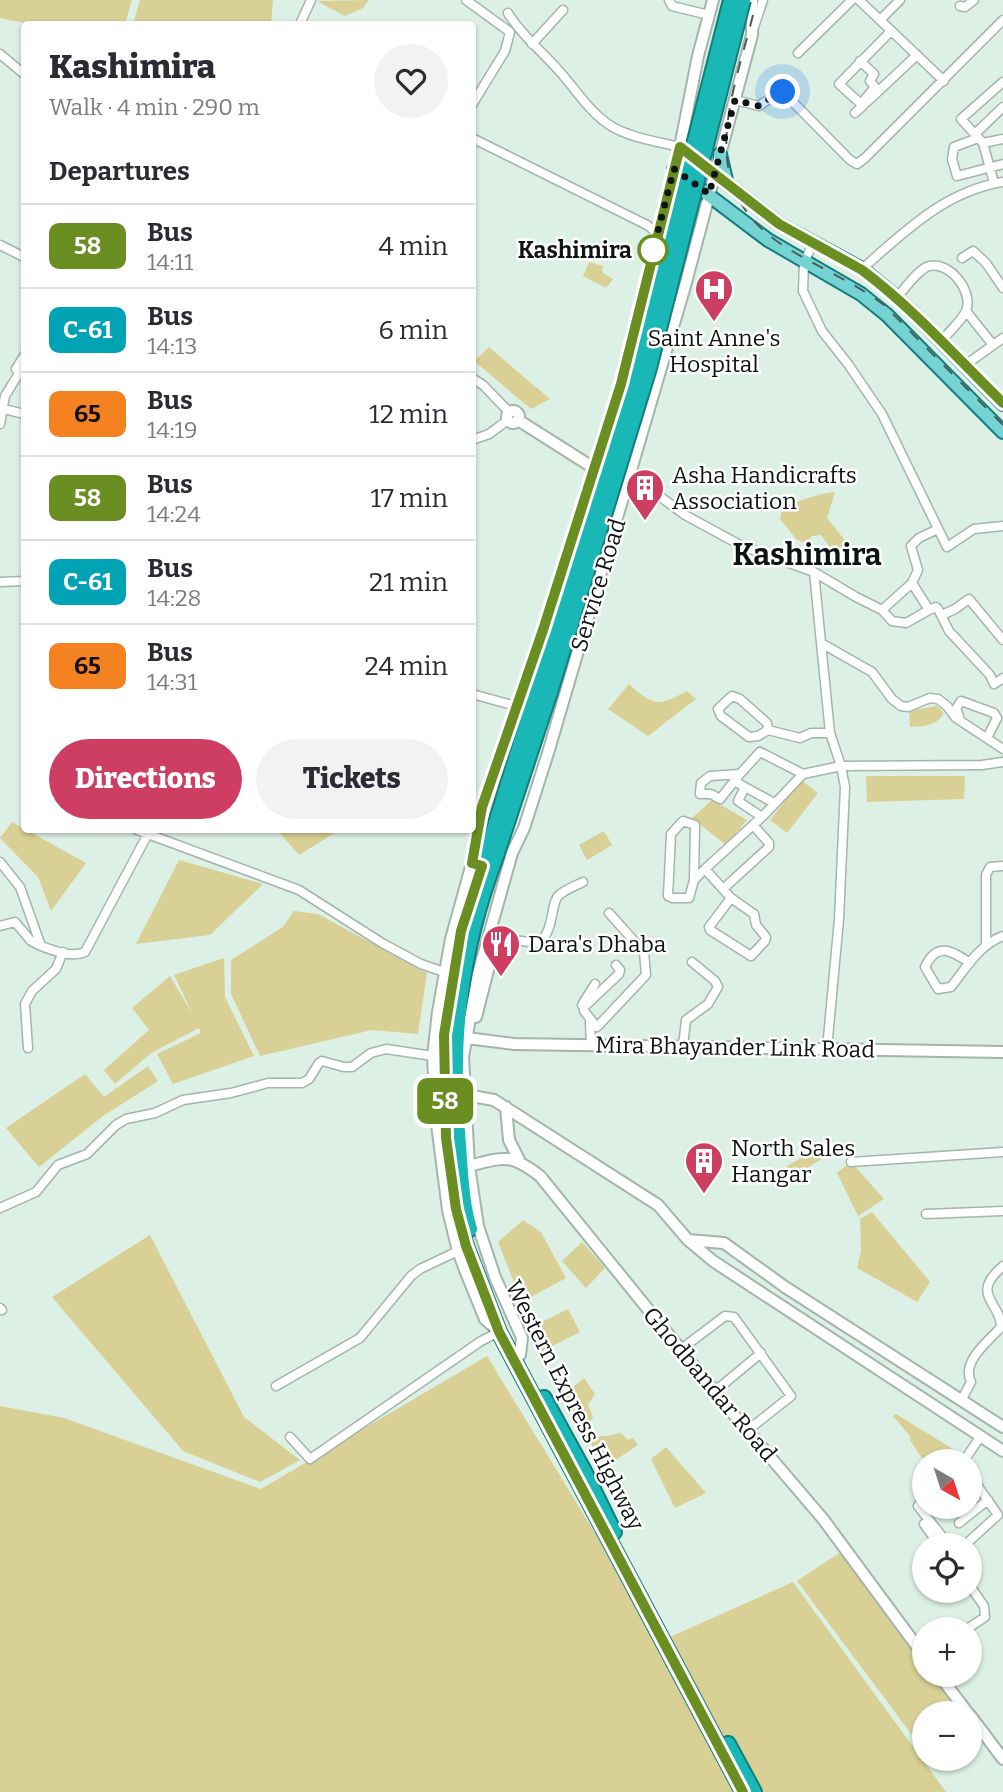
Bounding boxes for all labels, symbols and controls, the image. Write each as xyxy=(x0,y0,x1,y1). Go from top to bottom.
button: heart xyxy=(374,44,448,118)
text: Kashimira xyxy=(49,47,216,87)
your location xyxy=(765,74,800,109)
text: Walk · 4 min · 290 m xyxy=(49,93,260,121)
text: Departures xyxy=(49,156,190,187)
text: Bus xyxy=(147,217,193,248)
text: 4 min xyxy=(379,231,448,262)
text: 58 xyxy=(74,232,101,260)
marker: Kashimira xyxy=(638,235,668,265)
place label: Kashimira xyxy=(518,236,632,264)
text: 14:11 xyxy=(147,248,193,276)
hospital icon: Saint Anne's Hospital xyxy=(693,268,735,323)
text: Bus xyxy=(147,301,193,332)
text: 6 min xyxy=(379,315,448,346)
text: C-61 xyxy=(63,316,112,344)
place label: Saint Anne's Hospital xyxy=(648,324,780,378)
text: 14:13 xyxy=(147,332,197,360)
text: Bus xyxy=(147,385,193,416)
text: 12 min xyxy=(369,399,448,430)
text: 65 xyxy=(74,400,101,428)
text: 14:19 xyxy=(147,416,197,444)
place label: Asha Handicrafts Association xyxy=(672,461,857,515)
building icon: Asha Handicrafts Association xyxy=(624,467,666,522)
text: Bus xyxy=(147,469,193,500)
text: 17 min xyxy=(370,483,448,514)
text: 58 xyxy=(74,484,101,512)
text: 14:24 xyxy=(147,500,201,528)
street label: Service Road xyxy=(564,515,632,655)
district label: Kashimira xyxy=(732,537,882,573)
text: Bus xyxy=(147,553,193,584)
text: 21 min xyxy=(369,567,448,598)
text: C-61 xyxy=(63,568,112,596)
text: 14:28 xyxy=(147,584,201,612)
text: Bus xyxy=(147,637,193,668)
text: 24 min xyxy=(364,651,448,682)
text: 65 xyxy=(74,652,101,680)
text: 14:31 xyxy=(147,668,197,696)
button: Directions xyxy=(49,739,242,819)
button: Tickets xyxy=(256,739,448,819)
restaurant icon: Dara's Dhaba xyxy=(480,923,522,978)
place label: Dara's Dhaba xyxy=(528,930,667,958)
street label: Mira Bhayander Link Road xyxy=(595,1031,876,1063)
line badge: 58 xyxy=(414,1078,476,1124)
text: 58 xyxy=(431,1087,459,1115)
place label: North Sales Hangar xyxy=(731,1134,855,1188)
building icon: North Sales Hangar xyxy=(683,1140,725,1195)
street label: Western Express Highway xyxy=(500,1275,651,1536)
street label: Ghodbandar Road xyxy=(637,1301,783,1467)
north arrow xyxy=(912,1449,982,1519)
map controls xyxy=(912,1449,982,1771)
button: locate xyxy=(912,1533,982,1603)
button: + xyxy=(912,1617,982,1687)
button: − xyxy=(912,1701,982,1771)

